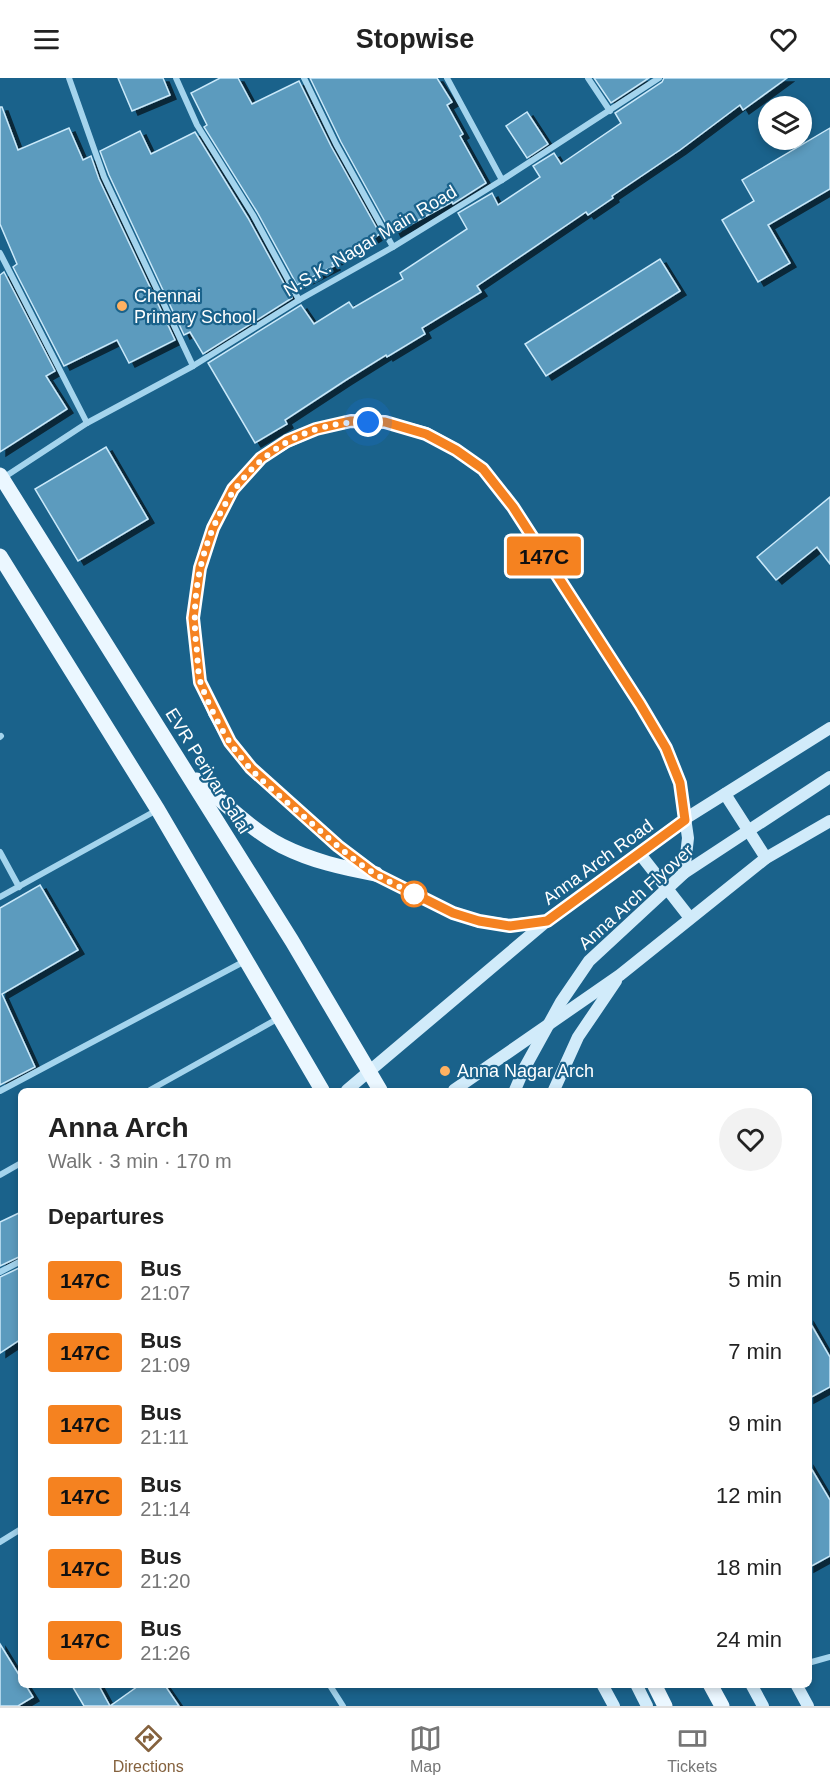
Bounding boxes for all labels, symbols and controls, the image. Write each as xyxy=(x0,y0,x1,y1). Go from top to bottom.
icon: menu xyxy=(30,23,63,56)
icon: heart xyxy=(767,23,800,56)
text: Stopwise xyxy=(356,24,474,54)
map controls xyxy=(758,96,812,150)
button: layers xyxy=(758,96,812,150)
street label: N.S.K. Nagar Main Road xyxy=(280,181,460,301)
place label: Chennai Primary School xyxy=(134,286,256,327)
marker: Chennai Primary School xyxy=(115,299,129,313)
your location xyxy=(353,407,383,437)
line badge: 147C xyxy=(502,536,586,576)
text: 147C xyxy=(519,545,569,568)
street label: EVR Periyar Salai xyxy=(161,705,255,837)
street label: Anna Arch Road xyxy=(539,815,657,909)
street label: Anna Arch Flyover xyxy=(575,840,697,954)
unlabelled marker xyxy=(401,881,427,907)
place label: Anna Nagar Arch xyxy=(457,1061,594,1081)
marker: Anna Nagar Arch xyxy=(438,1064,452,1078)
button: heart xyxy=(719,1108,782,1171)
text: Anna Arch xyxy=(48,1112,189,1143)
text: Walk · 3 min · 170 m xyxy=(48,1150,232,1172)
text: Departures xyxy=(48,1204,164,1229)
text: Bus xyxy=(140,1256,182,1281)
text: 5 min xyxy=(728,1267,782,1292)
text: 147C xyxy=(60,1269,110,1292)
text: 21:07 xyxy=(140,1282,190,1304)
text: Bus xyxy=(140,1328,182,1353)
text: 7 min xyxy=(728,1339,782,1364)
text: 147C xyxy=(60,1341,110,1364)
text: 21:09 xyxy=(140,1354,190,1376)
text: Bus xyxy=(140,1400,182,1425)
text: 9 min xyxy=(728,1411,782,1436)
text: 147C xyxy=(60,1413,110,1436)
text: 21:11 xyxy=(140,1426,189,1448)
text: Bus xyxy=(140,1472,182,1497)
text: 12 min xyxy=(716,1483,782,1508)
text: 147C xyxy=(60,1485,110,1508)
text: 21:14 xyxy=(140,1498,190,1520)
text: Bus xyxy=(140,1544,182,1569)
text: 18 min xyxy=(716,1555,782,1580)
text: 147C xyxy=(60,1557,110,1580)
text: 21:20 xyxy=(140,1570,190,1592)
text: Bus xyxy=(140,1616,182,1641)
text: 24 min xyxy=(716,1627,782,1652)
text: 147C xyxy=(60,1629,110,1652)
text: 21:26 xyxy=(140,1642,190,1664)
tab: Directions xyxy=(113,1722,184,1776)
tab: Map xyxy=(409,1722,442,1776)
tab: Tickets xyxy=(667,1722,717,1776)

